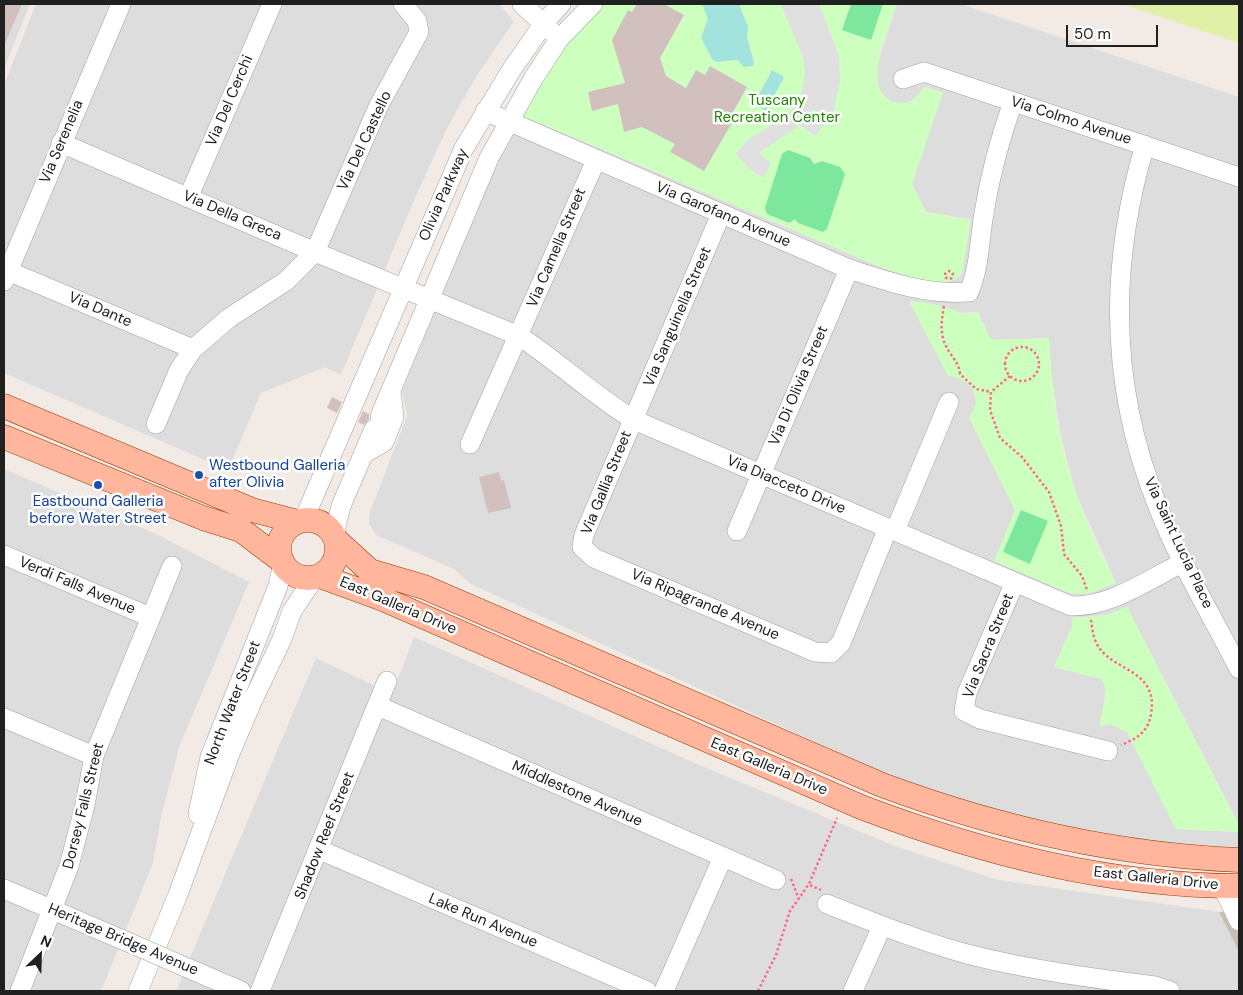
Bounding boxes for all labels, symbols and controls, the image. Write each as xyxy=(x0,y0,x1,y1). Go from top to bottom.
scale bar xyxy=(1068,15,1160,47)
text: 50 m xyxy=(1074,24,1111,44)
street label: Via Del Cerchi xyxy=(203,53,257,149)
street label: Via Del Castello xyxy=(334,88,396,194)
park label: Tuscany Recreation Center xyxy=(714,92,840,127)
street label: Via Colmo Avenue xyxy=(1008,93,1134,149)
street label: Via Serenelia xyxy=(36,98,88,186)
street label: Olivia Parkway xyxy=(416,146,472,244)
street label: Via Garofano Avenue xyxy=(653,178,793,252)
street label: Via Camella Street xyxy=(524,186,590,310)
street label: Via Della Greca xyxy=(180,187,284,245)
street label: Via Sanguinella Street xyxy=(640,244,716,390)
street label: Via Dante xyxy=(66,289,134,331)
street label: Via Di Olivia Street xyxy=(766,323,832,449)
street label: Via Gallia Street xyxy=(578,429,636,537)
street label: Via Diacceto Drive xyxy=(724,452,848,518)
place label: Westbound Galleria after Olivia xyxy=(209,457,345,492)
marker: Westbound Galleria after Olivia xyxy=(193,469,205,481)
street label: Via Saint Lucia Place xyxy=(1140,474,1216,612)
marker: Eastbound Galleria before Water Street xyxy=(92,479,104,491)
place label: Eastbound Galleria before Water Street xyxy=(29,493,167,528)
street label: Verdi Falls Avenue xyxy=(16,553,138,619)
street label: Via Ripagrande Avenue xyxy=(628,566,782,644)
street label: East Galleria Drive xyxy=(337,573,459,639)
street label: Via Sacra Street xyxy=(960,591,1018,701)
street label: North Water Street xyxy=(201,638,265,768)
street label: East Galleria Drive xyxy=(708,734,830,800)
street label: Dorsey Falls Street xyxy=(60,741,108,871)
street label: Middlestone Avenue xyxy=(509,757,645,831)
street label: Shadow Reef Street xyxy=(291,770,359,902)
street label: East Galleria Drive xyxy=(1093,864,1219,894)
street label: Lake Run Avenue xyxy=(426,890,540,952)
street label: Heritage Bridge Avenue xyxy=(45,900,201,980)
north arrow xyxy=(15,930,65,980)
text: N xyxy=(38,931,54,952)

